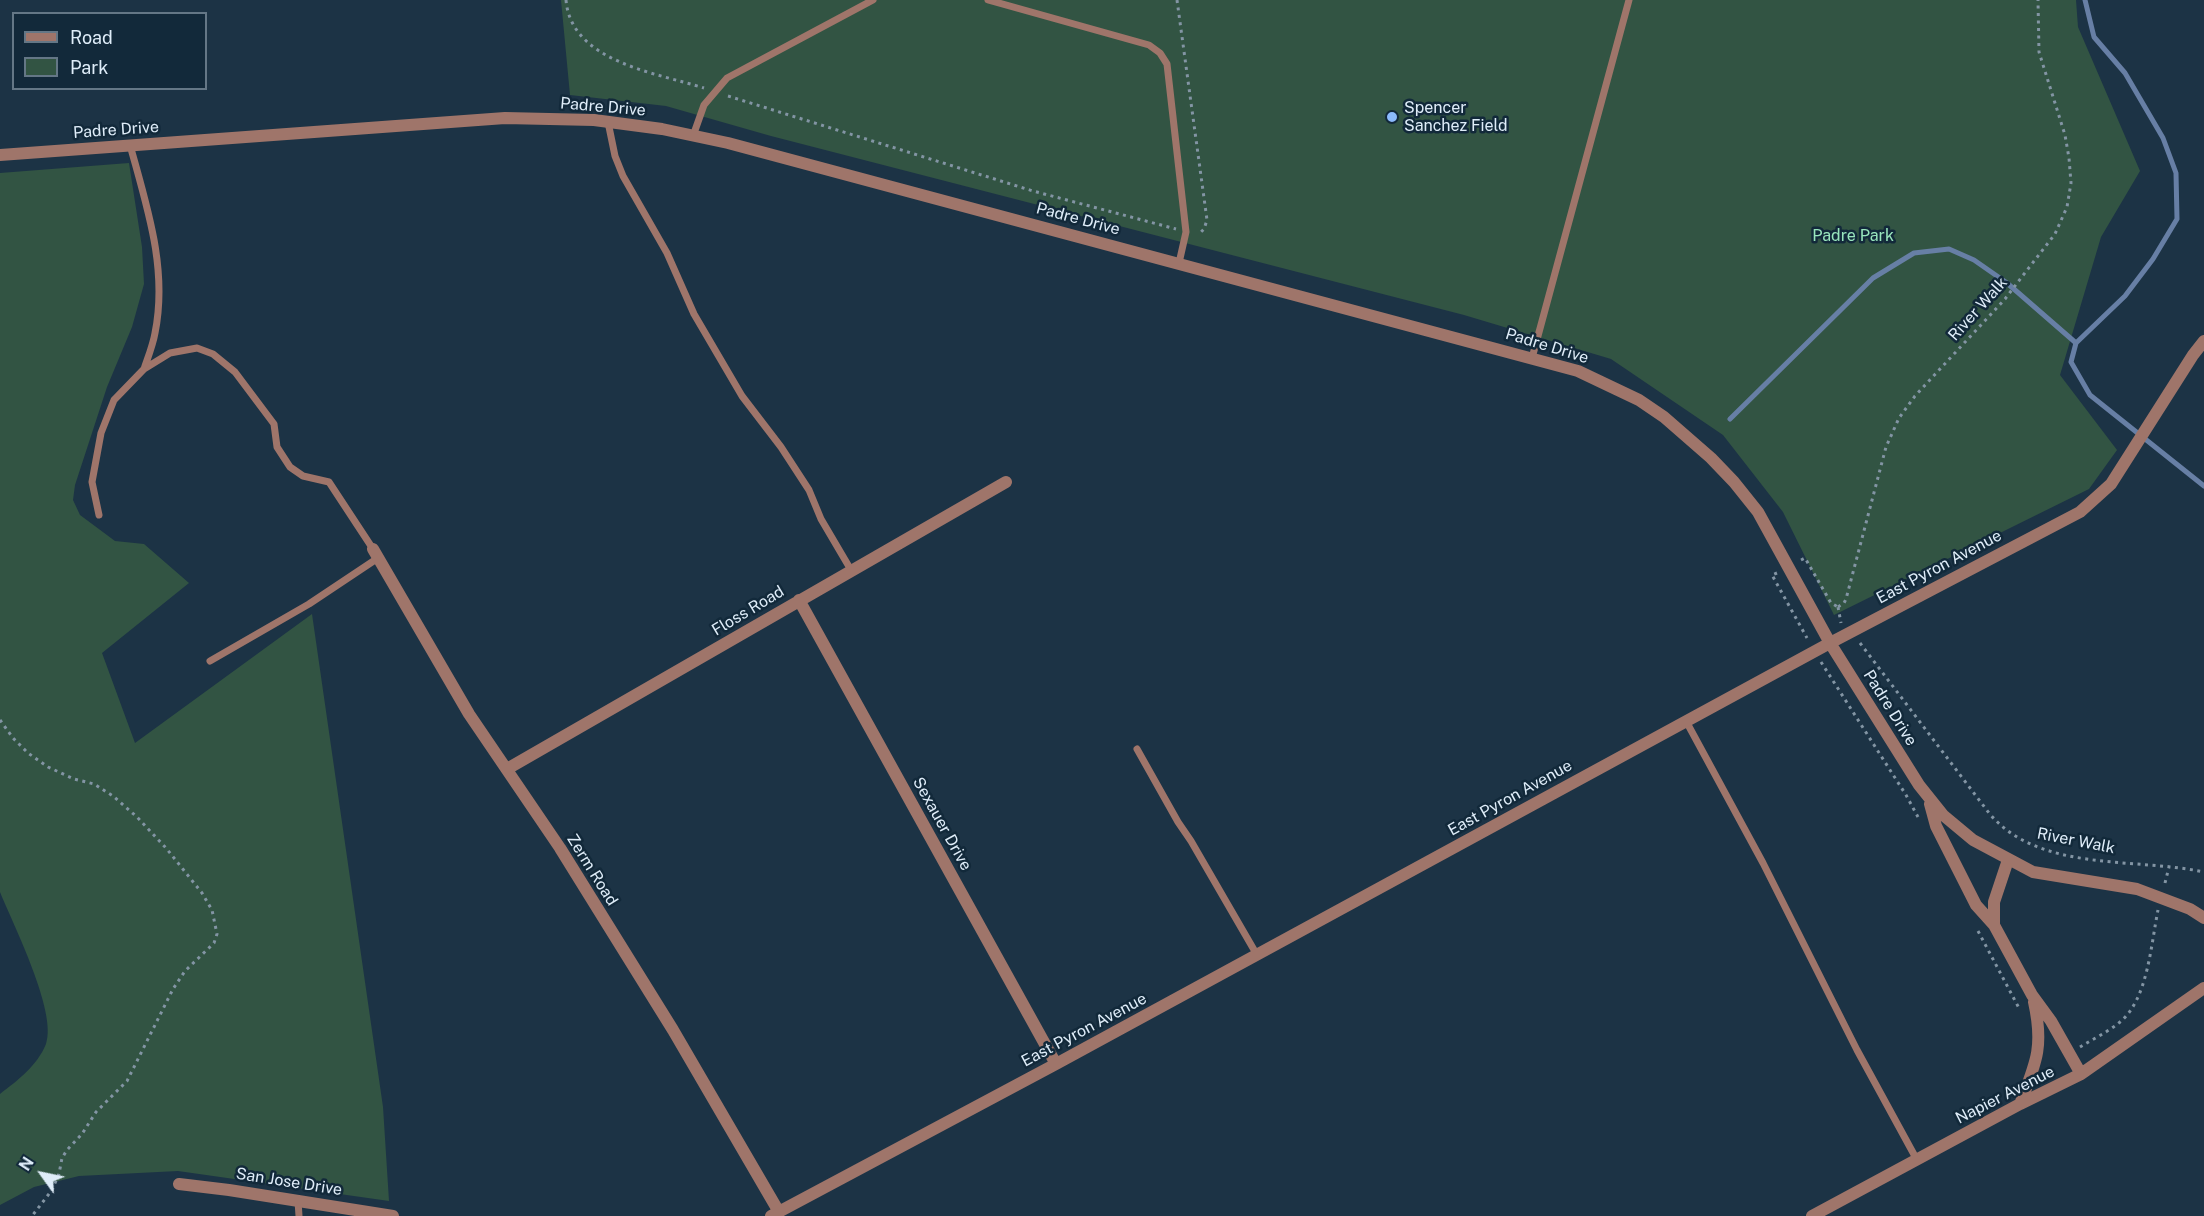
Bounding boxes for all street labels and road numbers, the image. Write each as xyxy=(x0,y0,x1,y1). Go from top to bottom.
street label: Padre Drive xyxy=(559,94,647,120)
street label: Padre Drive xyxy=(72,117,160,143)
street label: Padre Drive xyxy=(1034,199,1122,239)
street label: River Walk xyxy=(1944,273,2012,345)
street label: Padre Drive xyxy=(1503,324,1591,368)
street label: East Pyron Avenue xyxy=(1873,526,2005,608)
street label: Floss Road xyxy=(708,582,788,640)
street label: Padre Drive xyxy=(1859,666,1921,750)
street label: East Pyron Avenue xyxy=(1445,756,1575,840)
street label: Sexauer Drive xyxy=(909,774,975,874)
street label: River Walk xyxy=(2035,824,2117,858)
street label: Zerm Road xyxy=(562,831,622,909)
street label: East Pyron Avenue xyxy=(1018,989,1150,1071)
street label: Napier Avenue xyxy=(1952,1062,2058,1128)
street label: San Jose Drive xyxy=(235,1164,343,1200)

